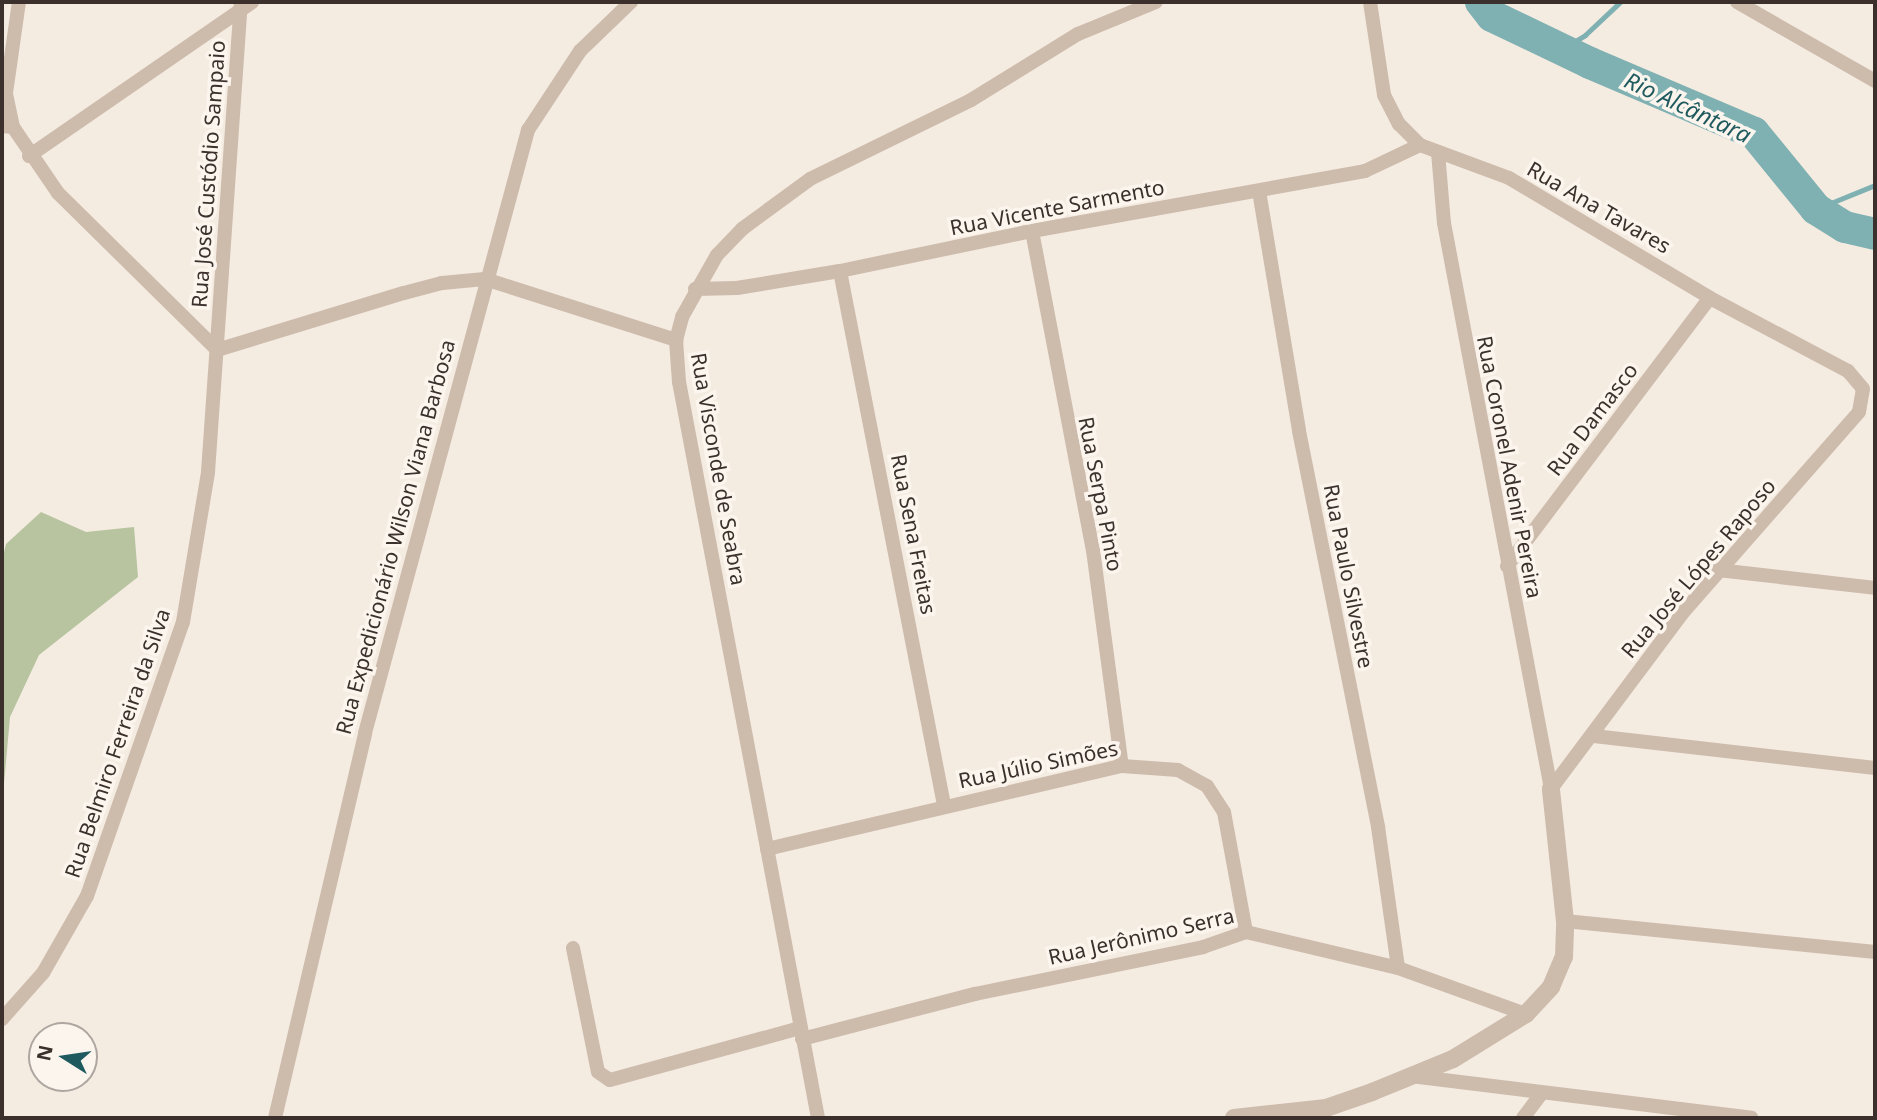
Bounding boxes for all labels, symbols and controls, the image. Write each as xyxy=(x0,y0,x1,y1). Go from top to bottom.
street label: Rua José Custódio Sampaio xyxy=(186,39,230,309)
water label: Rio Alcântara xyxy=(1620,66,1756,148)
street label: Rua Ana Tavares xyxy=(1523,156,1675,258)
street label: Rua Vicente Sarmento xyxy=(948,174,1166,240)
street label: Rua Coronel Adenir Pereira xyxy=(1472,334,1548,600)
street label: Rua Expedicionário Wilson Viana Barbosa xyxy=(330,337,460,737)
street label: Rua Visconde de Seabra xyxy=(686,351,752,587)
street label: Rua Damasco xyxy=(1541,358,1643,480)
street label: Rua Serpa Pinto xyxy=(1074,415,1128,573)
street label: Rua Sena Freitas xyxy=(886,452,942,616)
street label: Rua José Lópes Raposo xyxy=(1616,473,1780,663)
street label: Rua Paulo Silvestre xyxy=(1319,482,1379,670)
street label: Rua Belmiro Ferreira da Silva xyxy=(59,605,175,881)
street label: Rua Júlio Simões xyxy=(956,735,1120,793)
street label: Rua Jerônimo Serra xyxy=(1046,902,1236,970)
north arrow xyxy=(28,1022,98,1092)
text: N xyxy=(30,1043,59,1063)

